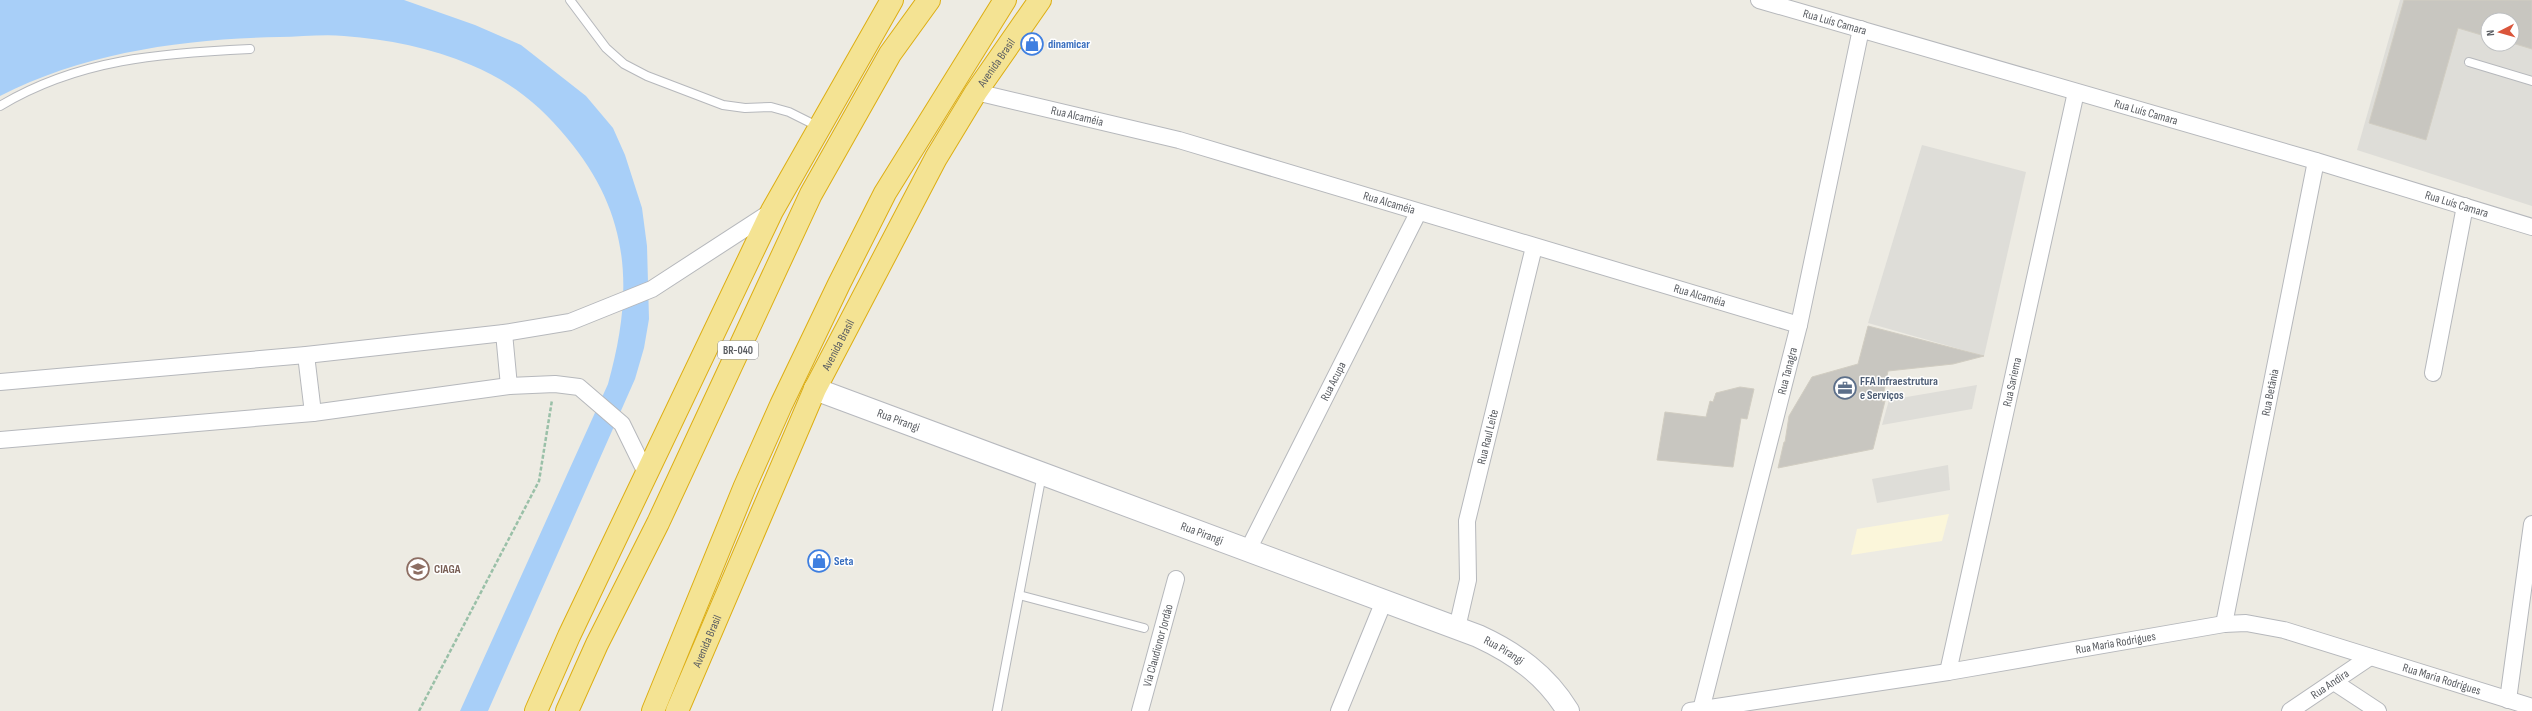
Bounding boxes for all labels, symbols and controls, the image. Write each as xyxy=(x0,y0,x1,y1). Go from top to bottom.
street label: Rua Luís Camara xyxy=(1801,6,1869,39)
north arrow xyxy=(2480,12,2520,52)
text: N xyxy=(2484,29,2497,37)
shop icon: dinamicar xyxy=(1019,31,1045,57)
street label: Avenida Brasil xyxy=(974,36,1019,91)
place label: dinamicar xyxy=(1048,37,1090,52)
street label: Rua Luís Camara xyxy=(2112,96,2180,129)
street label: Rua Alcaméia xyxy=(1049,103,1105,130)
street label: Rua Alcaméia xyxy=(1361,188,1417,218)
street label: Rua Luís Camara xyxy=(2423,188,2491,221)
street label: Rua Alcaméia xyxy=(1672,281,1728,311)
street label: Avenida Brasil xyxy=(819,317,858,374)
road number: BR-040 xyxy=(718,341,758,359)
street label: Rua Tanagra xyxy=(1775,345,1801,396)
street label: Rua Sariema xyxy=(2000,356,2025,408)
street label: Rua Acupa xyxy=(1317,359,1350,404)
street label: Rua Betânia xyxy=(2259,367,2283,417)
place label: FFA Infraestrutura e Serviços xyxy=(1860,374,1938,403)
office icon: FFA Infraestrutura e Serviços xyxy=(1832,375,1858,401)
street label: Rua Pirangi xyxy=(875,406,922,435)
street label: Rua Raul Leite xyxy=(1474,408,1502,466)
street label: Rua Pirangi xyxy=(1178,519,1225,548)
shop icon: Seta xyxy=(806,548,832,574)
place label: Seta xyxy=(834,554,853,569)
school or university icon: CIAGA xyxy=(405,556,431,582)
place label: CIAGA xyxy=(434,562,461,577)
street label: Via Claudionor Jordão xyxy=(1140,603,1177,688)
street label: Avenida Brasil xyxy=(689,613,725,671)
street label: Rua Maria Rodrigues xyxy=(2074,629,2157,658)
street label: Rua Pirangi xyxy=(1481,633,1527,668)
street label: Rua Maria Rodrigues xyxy=(2401,660,2483,699)
street label: Rua Andira xyxy=(2308,666,2352,703)

